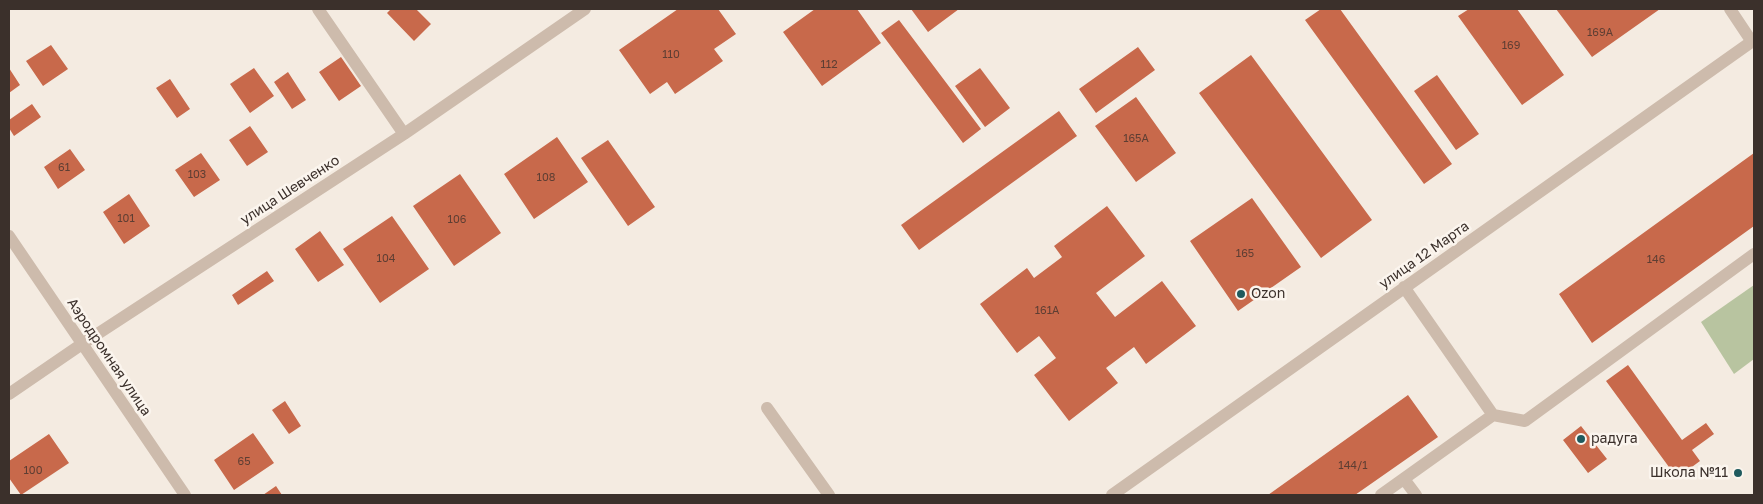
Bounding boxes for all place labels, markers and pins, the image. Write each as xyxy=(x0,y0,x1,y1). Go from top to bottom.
place label: Ozon xyxy=(1251,286,1285,302)
marker: Ozon xyxy=(1235,288,1247,300)
place label: радуга xyxy=(1591,431,1638,447)
marker: радуга xyxy=(1575,433,1587,445)
place label: Школа №11 xyxy=(1650,465,1728,481)
marker: Школа №11 xyxy=(1732,467,1744,479)

